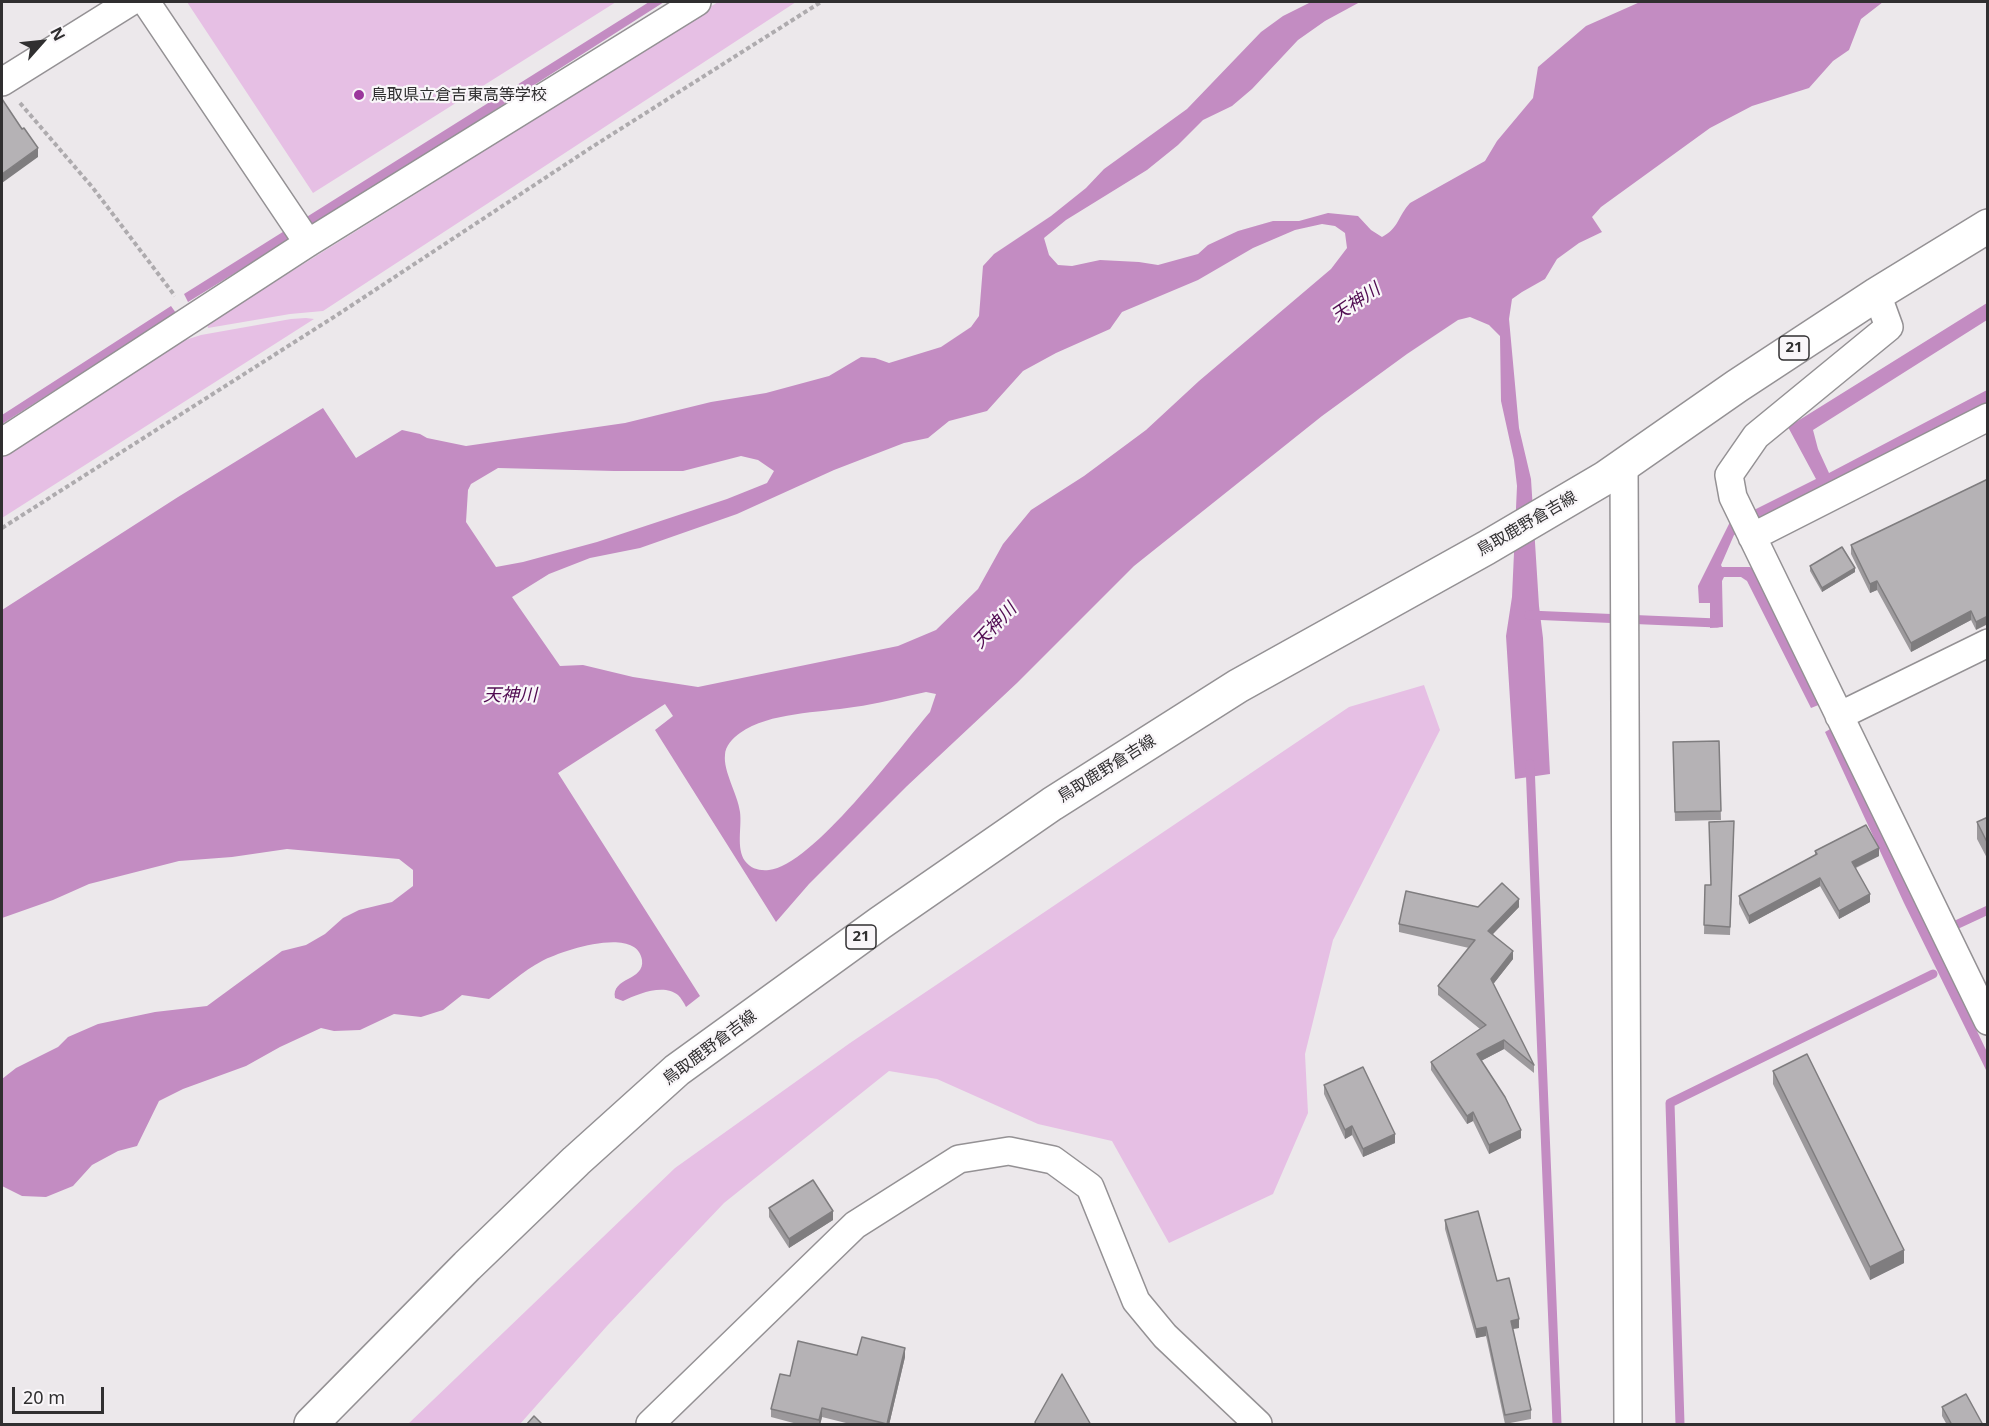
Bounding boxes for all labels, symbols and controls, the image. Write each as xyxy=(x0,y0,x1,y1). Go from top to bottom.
north arrow xyxy=(12,12,72,72)
text: N xyxy=(45,23,71,45)
place label: 鳥取県立倉吉東高等学校 xyxy=(371,85,547,105)
marker: 鳥取県立倉吉東高等学校 xyxy=(352,88,366,102)
water label: 天神川 xyxy=(1328,279,1384,327)
road number: 21 xyxy=(1779,336,1809,360)
street label: 鳥取鹿野倉吉線 xyxy=(1474,488,1580,560)
water label: 天神川 xyxy=(969,599,1021,653)
water label: 天神川 xyxy=(483,685,537,707)
street label: 鳥取鹿野倉吉線 xyxy=(1054,731,1160,807)
road number: 21 xyxy=(846,925,876,949)
street label: 鳥取鹿野倉吉線 xyxy=(659,1007,761,1089)
scale bar xyxy=(15,1375,106,1413)
text: 20 m xyxy=(23,1385,65,1409)

